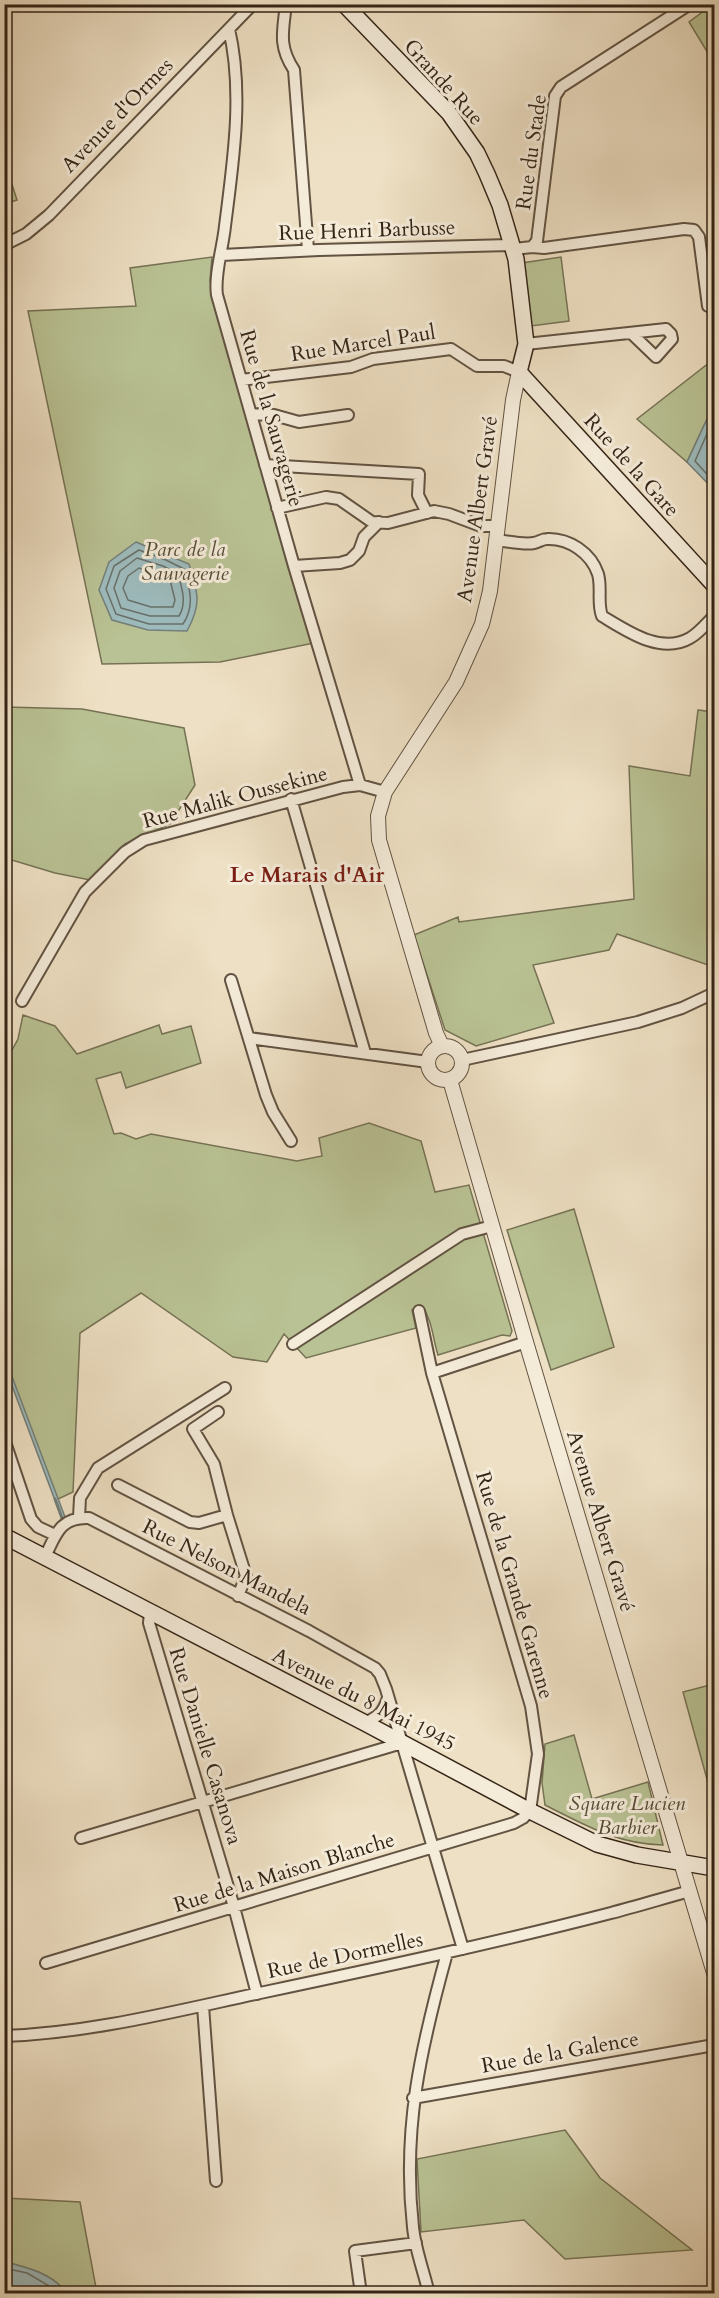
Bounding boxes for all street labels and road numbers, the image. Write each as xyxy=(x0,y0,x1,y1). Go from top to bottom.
street label: Grande Rue xyxy=(397,33,490,132)
street label: Avenue d'Ormes xyxy=(55,51,180,179)
street label: Rue du Stade xyxy=(509,92,554,212)
street label: Rue Henri Barbusse xyxy=(278,213,456,248)
street label: Rue Marcel Paul xyxy=(289,318,438,369)
street label: Rue de la Sauvagerie xyxy=(232,326,311,510)
street label: Rue de la Gare xyxy=(577,407,686,524)
street label: Avenue Albert Gravé xyxy=(450,414,505,604)
street label: Rue Malik Oussekine xyxy=(140,759,331,836)
street label: Avenue Albert Gravé xyxy=(559,1427,642,1615)
street label: Rue de la Grande Garenne xyxy=(468,1468,561,1702)
street label: Rue Nelson Mandela xyxy=(137,1512,316,1623)
street label: Avenue du 8 Mai 1945 xyxy=(267,1641,460,1758)
street label: Rue Danielle Casanova xyxy=(162,1644,249,1848)
street label: Rue de la Maison Blanche xyxy=(170,1825,398,1920)
street label: Rue de Dormelles xyxy=(265,1925,425,1986)
street label: Rue de la Galence xyxy=(479,2024,641,2081)

